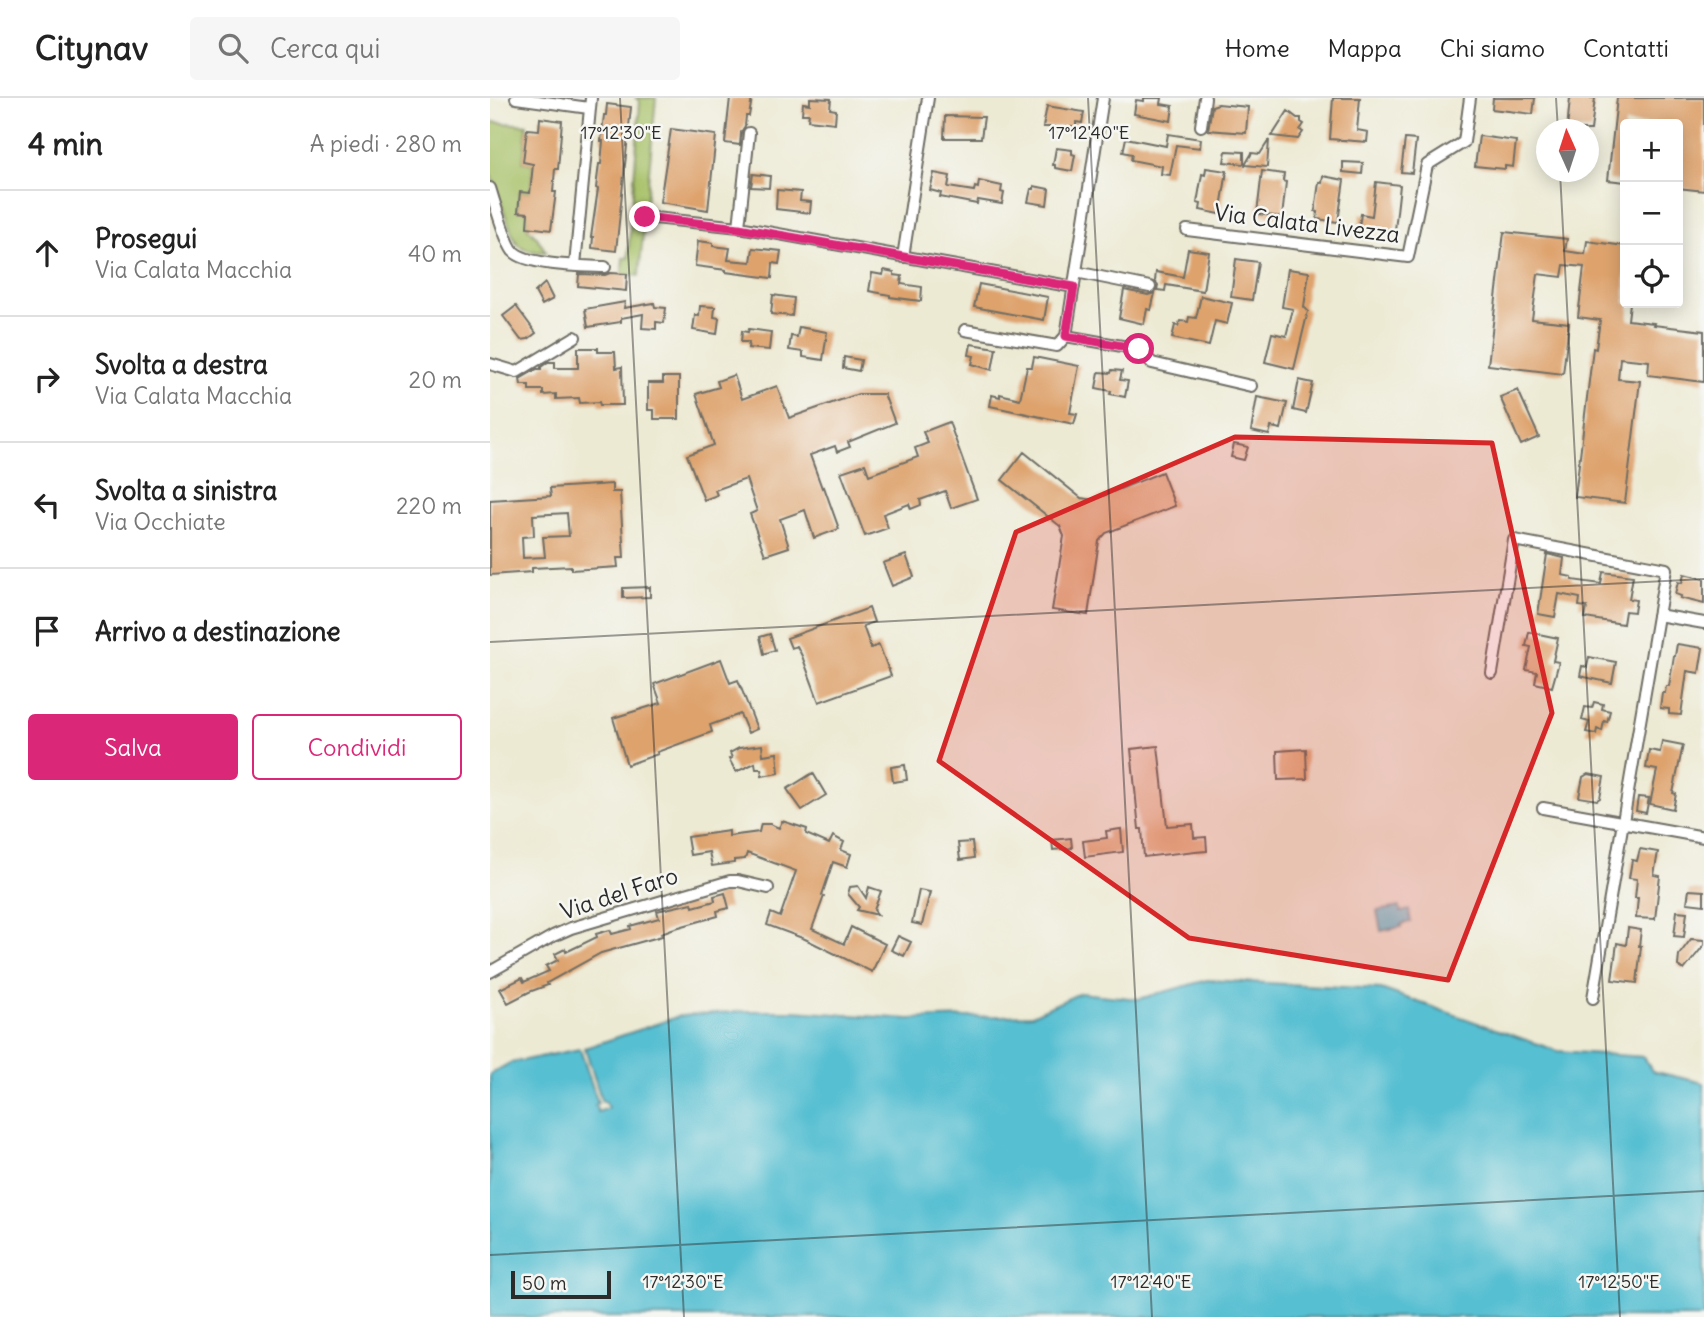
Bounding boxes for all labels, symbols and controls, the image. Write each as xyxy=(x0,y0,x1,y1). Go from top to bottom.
search box xyxy=(190,17,680,80)
text: Citynav xyxy=(35,27,148,69)
icon: search xyxy=(214,29,252,67)
text: Cerca qui xyxy=(270,32,380,65)
text: Home xyxy=(1225,33,1290,63)
text: Mappa xyxy=(1328,33,1402,63)
text: Chi siamo xyxy=(1440,33,1545,63)
text: Contatti xyxy=(1583,33,1669,63)
north arrow xyxy=(1536,119,1599,182)
map controls xyxy=(1620,119,1683,308)
button: + xyxy=(1620,119,1683,182)
text: 17°12'30"E xyxy=(580,121,662,144)
text: 17°12'40"E xyxy=(1049,121,1129,144)
text: 4 min xyxy=(28,125,103,163)
text: A piedi · 280 m xyxy=(310,129,462,158)
button: − xyxy=(1620,182,1683,245)
street label: Via Calata Livezza xyxy=(1212,197,1402,249)
route end xyxy=(629,201,660,232)
text: Prosegui xyxy=(95,222,197,255)
icon: ahead xyxy=(28,234,66,272)
text: 40 m xyxy=(408,239,462,268)
button: locate xyxy=(1620,245,1683,308)
text: Via Calata Macchia xyxy=(95,255,292,284)
route start xyxy=(1123,333,1154,364)
text: Svolta a destra xyxy=(95,348,268,381)
icon: right xyxy=(28,360,66,398)
text: 20 m xyxy=(409,365,462,394)
text: Via Calata Macchia xyxy=(95,381,292,410)
text: Svolta a sinistra xyxy=(95,474,277,507)
icon: left xyxy=(28,486,66,524)
text: 220 m xyxy=(396,491,462,520)
text: Via Occhiate xyxy=(95,507,226,536)
icon: arrive xyxy=(28,612,66,650)
text: Arrivo a destinazione xyxy=(95,615,341,648)
button: Salva xyxy=(28,714,238,780)
button: Condividi xyxy=(252,714,462,780)
street label: Via del Faro xyxy=(557,860,681,926)
scale bar xyxy=(511,1268,611,1300)
text: 17°12'30"E xyxy=(642,1270,724,1293)
text: 17°12'40"E xyxy=(1111,1270,1191,1293)
text: 17°12'50"E xyxy=(1578,1270,1660,1293)
text: 50 m xyxy=(522,1271,567,1295)

